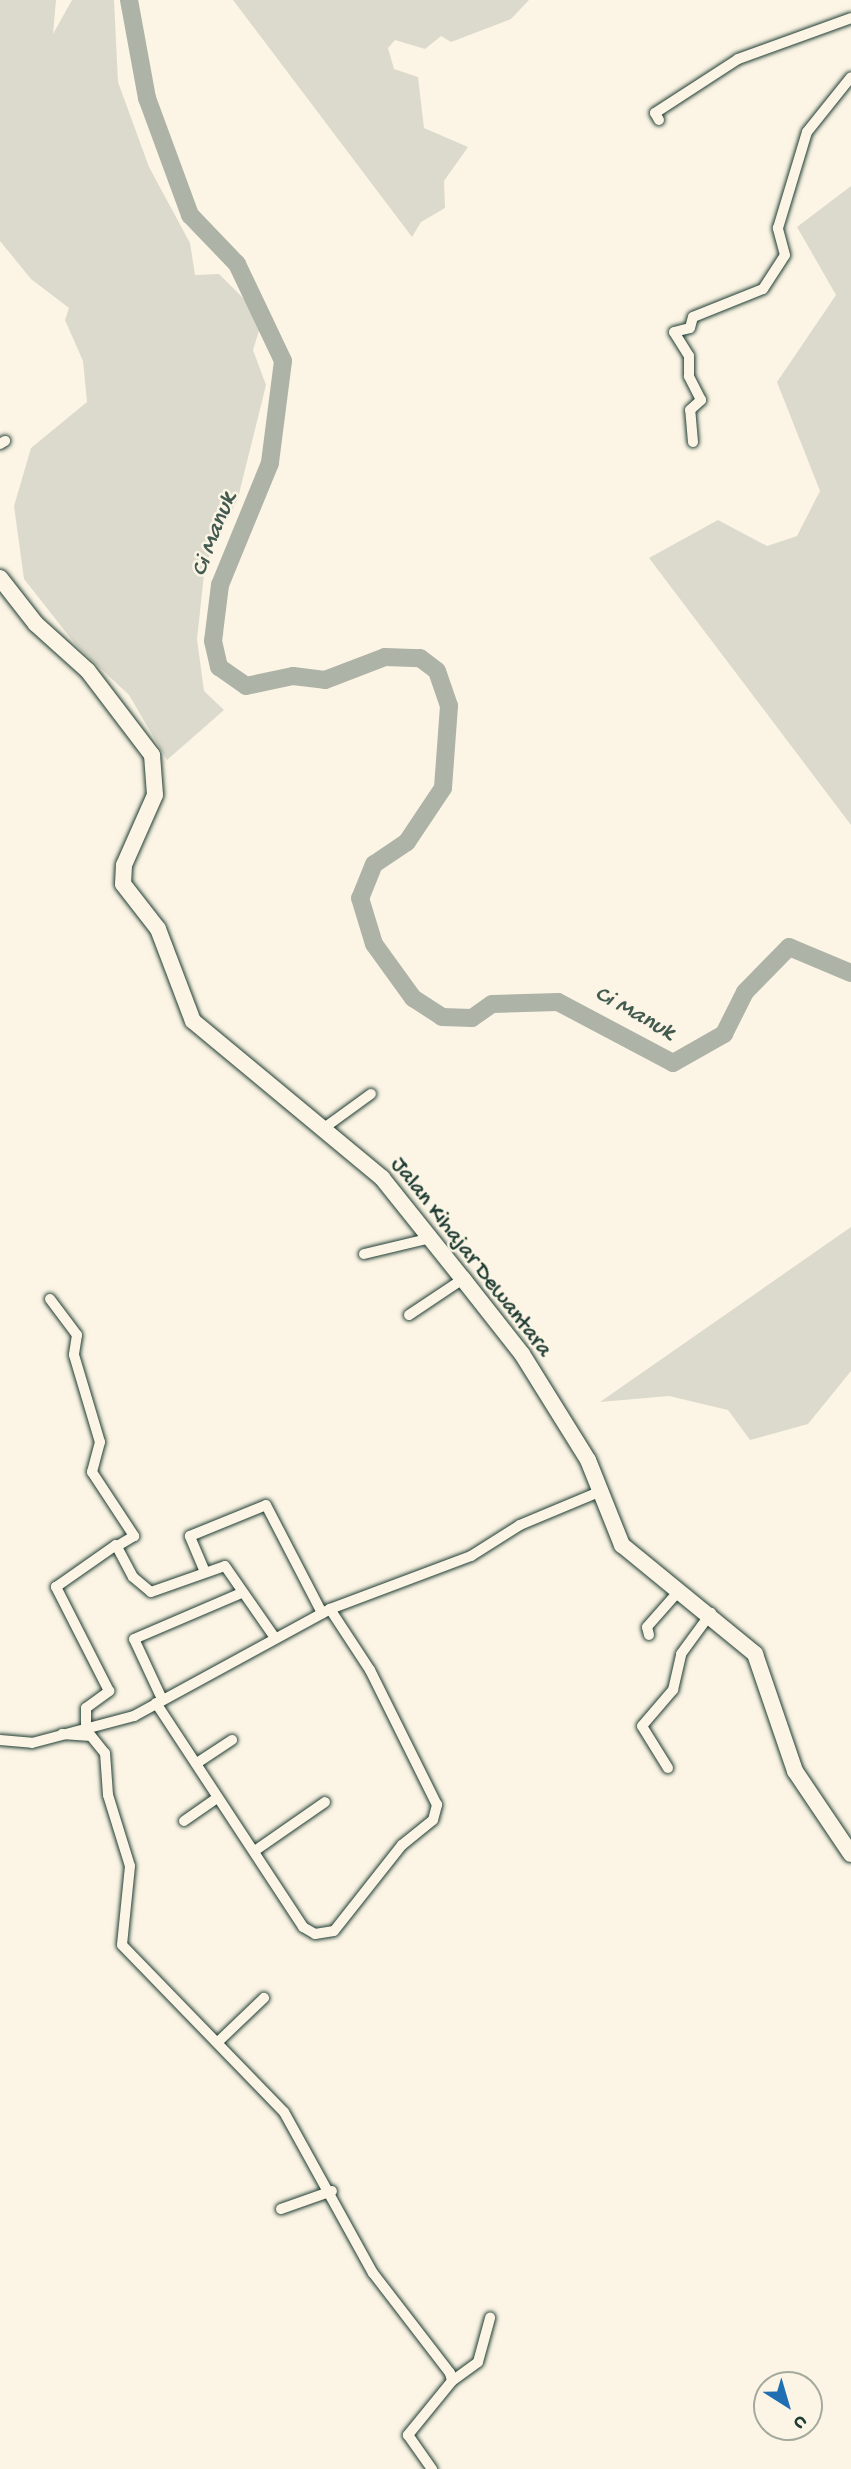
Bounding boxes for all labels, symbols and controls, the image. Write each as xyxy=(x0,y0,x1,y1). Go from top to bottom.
water label: Ci Manuk xyxy=(186,489,244,581)
water label: Ci Manuk xyxy=(589,980,679,1048)
street label: Jalan Kihajar Dewantara xyxy=(383,1152,557,1364)
north arrow xyxy=(753,2371,823,2441)
text: U xyxy=(788,2409,811,2434)

